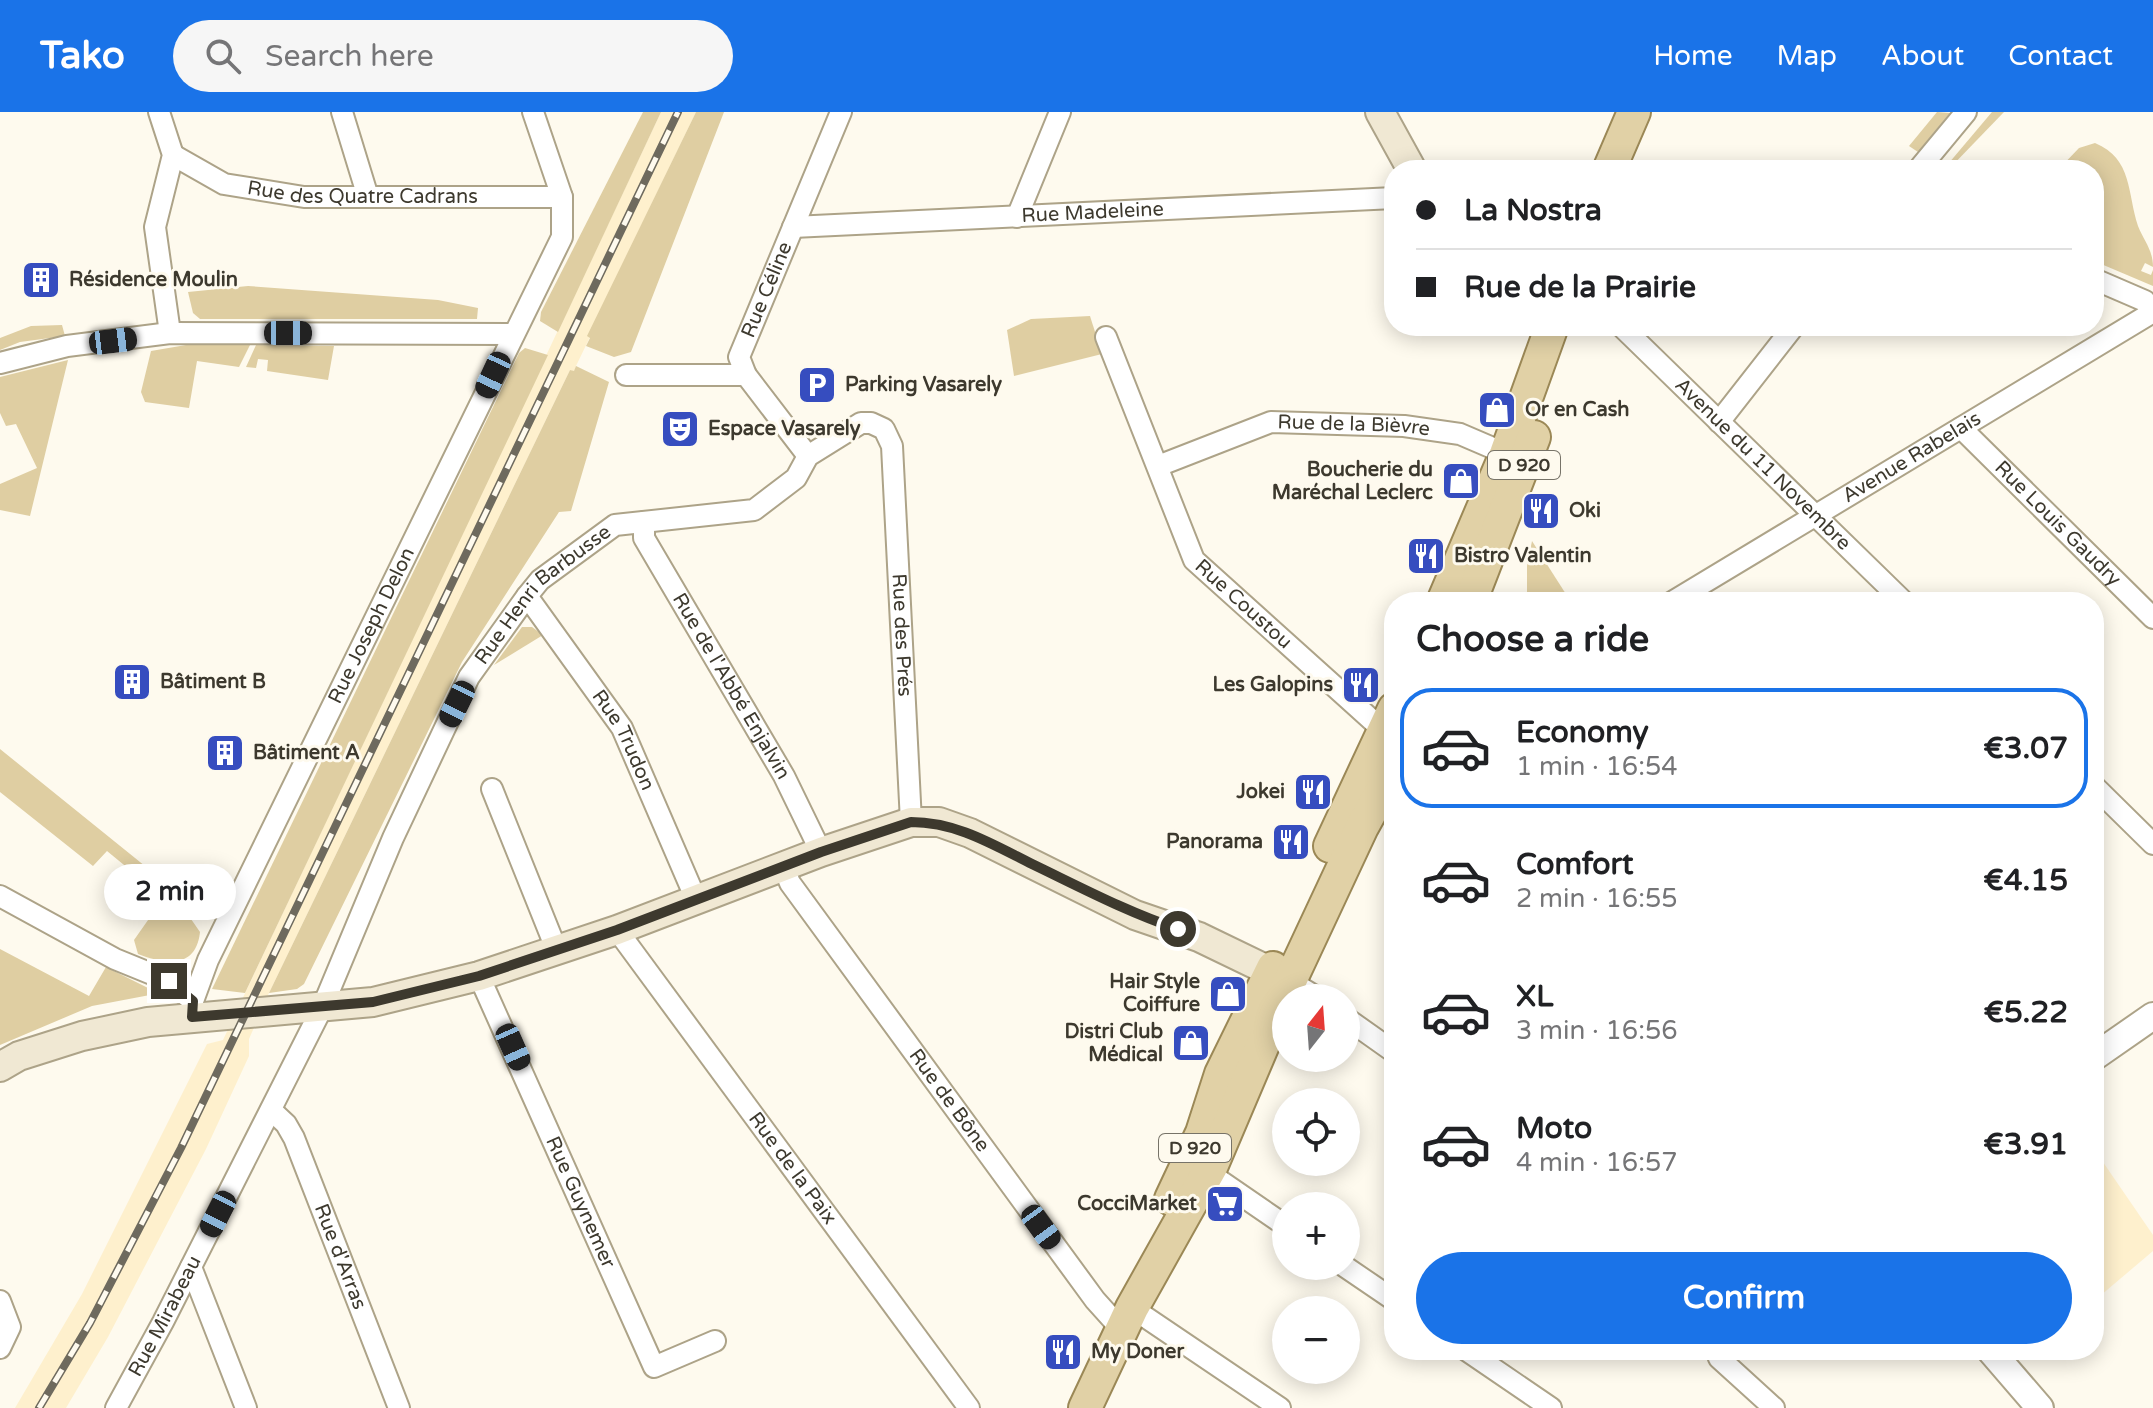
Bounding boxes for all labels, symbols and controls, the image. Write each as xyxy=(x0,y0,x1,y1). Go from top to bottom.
search box xyxy=(173,20,733,92)
text: Tako xyxy=(40,33,125,79)
icon: search xyxy=(201,34,245,78)
text: Search here xyxy=(265,38,434,75)
text: Home xyxy=(1653,39,1733,73)
text: Map xyxy=(1777,39,1837,73)
text: About xyxy=(1881,39,1964,73)
text: Contact xyxy=(2008,39,2113,73)
street label: Rue des Quatre Cadrans xyxy=(246,176,478,209)
text: La Nostra xyxy=(1464,192,1602,229)
street label: Rue Madeleine xyxy=(1021,197,1164,228)
street label: Rue Céline xyxy=(736,238,797,341)
building icon: Résidence Moulin xyxy=(20,259,62,301)
place label: Résidence Moulin xyxy=(69,268,238,292)
text: Rue de la Prairie xyxy=(1464,269,1696,306)
car xyxy=(264,321,312,345)
car xyxy=(88,326,138,356)
car xyxy=(472,348,514,402)
parking icon: Parking Vasarely xyxy=(796,364,838,406)
place label: Parking Vasarely xyxy=(845,373,1002,397)
street label: Avenue du 11 Novembre xyxy=(1670,373,1856,555)
shop icon: Or en Cash xyxy=(1476,389,1518,431)
place label: Or en Cash xyxy=(1525,398,1630,422)
street label: Avenue Rabelais xyxy=(1838,407,1985,508)
theatre icon: Espace Vasarely xyxy=(659,408,701,450)
street label: Rue de la Bièvre xyxy=(1277,410,1432,442)
place label: Espace Vasarely xyxy=(708,417,861,441)
road number: D 920 xyxy=(1488,451,1560,479)
street label: Rue Louis Gaudry xyxy=(1989,456,2126,592)
place label: Boucherie du Maréchal Leclerc xyxy=(1272,458,1433,505)
shop icon: Boucherie du Maréchal Leclerc xyxy=(1440,460,1482,502)
restaurant icon: Oki xyxy=(1520,490,1562,532)
place label: Oki xyxy=(1569,499,1601,523)
street label: Rue Henri Barbusse xyxy=(470,520,616,669)
restaurant icon: Bistro Valentin xyxy=(1405,535,1447,577)
street label: Rue Joseph Delon xyxy=(323,544,420,708)
place label: Bistro Valentin xyxy=(1454,544,1592,568)
street label: Rue Coustou xyxy=(1190,554,1297,654)
street label: Rue des Prés xyxy=(886,573,917,697)
street label: Rue de l'Abbé Enjalvin xyxy=(667,589,795,784)
text: Choose a ride xyxy=(1416,618,1649,661)
building icon: Bâtiment B xyxy=(111,661,153,703)
restaurant icon: Les Galopins xyxy=(1340,664,1382,706)
place label: Bâtiment B xyxy=(160,670,266,694)
place label: Les Galopins xyxy=(1212,673,1333,697)
car xyxy=(436,677,478,731)
street label: Rue Trudon xyxy=(587,685,659,794)
icon: car xyxy=(1420,712,1492,784)
text: Economy xyxy=(1516,714,1649,751)
text: €3.07 xyxy=(1983,730,2068,767)
building icon: Bâtiment A xyxy=(204,732,246,774)
place label: Bâtiment A xyxy=(253,741,360,765)
text: 1 min · 16:54 xyxy=(1516,751,1678,782)
restaurant icon: Jokei xyxy=(1292,771,1334,813)
place label: Jokei xyxy=(1236,780,1285,804)
restaurant icon: Panorama xyxy=(1270,821,1312,863)
place label: Panorama xyxy=(1166,830,1263,854)
icon: car xyxy=(1420,844,1492,916)
text: Comfort xyxy=(1516,846,1634,883)
text: €4.15 xyxy=(1983,862,2068,899)
callout: 2 min xyxy=(103,865,235,921)
text: 2 min xyxy=(135,876,205,907)
text: 2 min · 16:55 xyxy=(1516,883,1678,914)
route start xyxy=(1160,911,1196,947)
route end xyxy=(151,963,187,999)
place label: Hair Style Coiffure xyxy=(1109,970,1200,1017)
shop icon: Hair Style Coiffure xyxy=(1207,973,1249,1015)
icon: car xyxy=(1420,976,1492,1048)
text: XL xyxy=(1516,978,1553,1015)
north arrow xyxy=(1272,984,1360,1072)
map controls xyxy=(1272,984,1360,1384)
text: €5.22 xyxy=(1984,994,2068,1031)
text: 3 min · 16:56 xyxy=(1516,1015,1678,1046)
car xyxy=(492,1020,534,1074)
place label: Distri Club Médical xyxy=(1065,1020,1163,1067)
shop icon: Distri Club Médical xyxy=(1170,1022,1212,1064)
street label: Rue de Bône xyxy=(904,1044,995,1157)
button: locate xyxy=(1272,1088,1360,1176)
street label: Rue de la Paix xyxy=(743,1107,842,1229)
icon: car xyxy=(1420,1108,1492,1180)
text: Moto xyxy=(1516,1110,1592,1147)
text: €3.91 xyxy=(1983,1126,2068,1163)
street label: Rue Guynemer xyxy=(540,1133,620,1272)
road number: D 920 xyxy=(1159,1134,1231,1162)
text: 4 min · 16:57 xyxy=(1516,1147,1678,1178)
supermarket icon: CocciMarket xyxy=(1204,1183,1246,1225)
car xyxy=(196,1187,240,1241)
place label: CocciMarket xyxy=(1077,1192,1197,1216)
button: + xyxy=(1272,1192,1360,1280)
street label: Rue d'Arras xyxy=(309,1201,371,1313)
car xyxy=(1017,1201,1065,1253)
street label: Rue Mirabeau xyxy=(123,1252,207,1381)
button: Confirm xyxy=(1416,1252,2072,1344)
button: − xyxy=(1272,1296,1360,1384)
restaurant icon: My Doner xyxy=(1042,1331,1084,1373)
place label: My Doner xyxy=(1091,1340,1184,1364)

